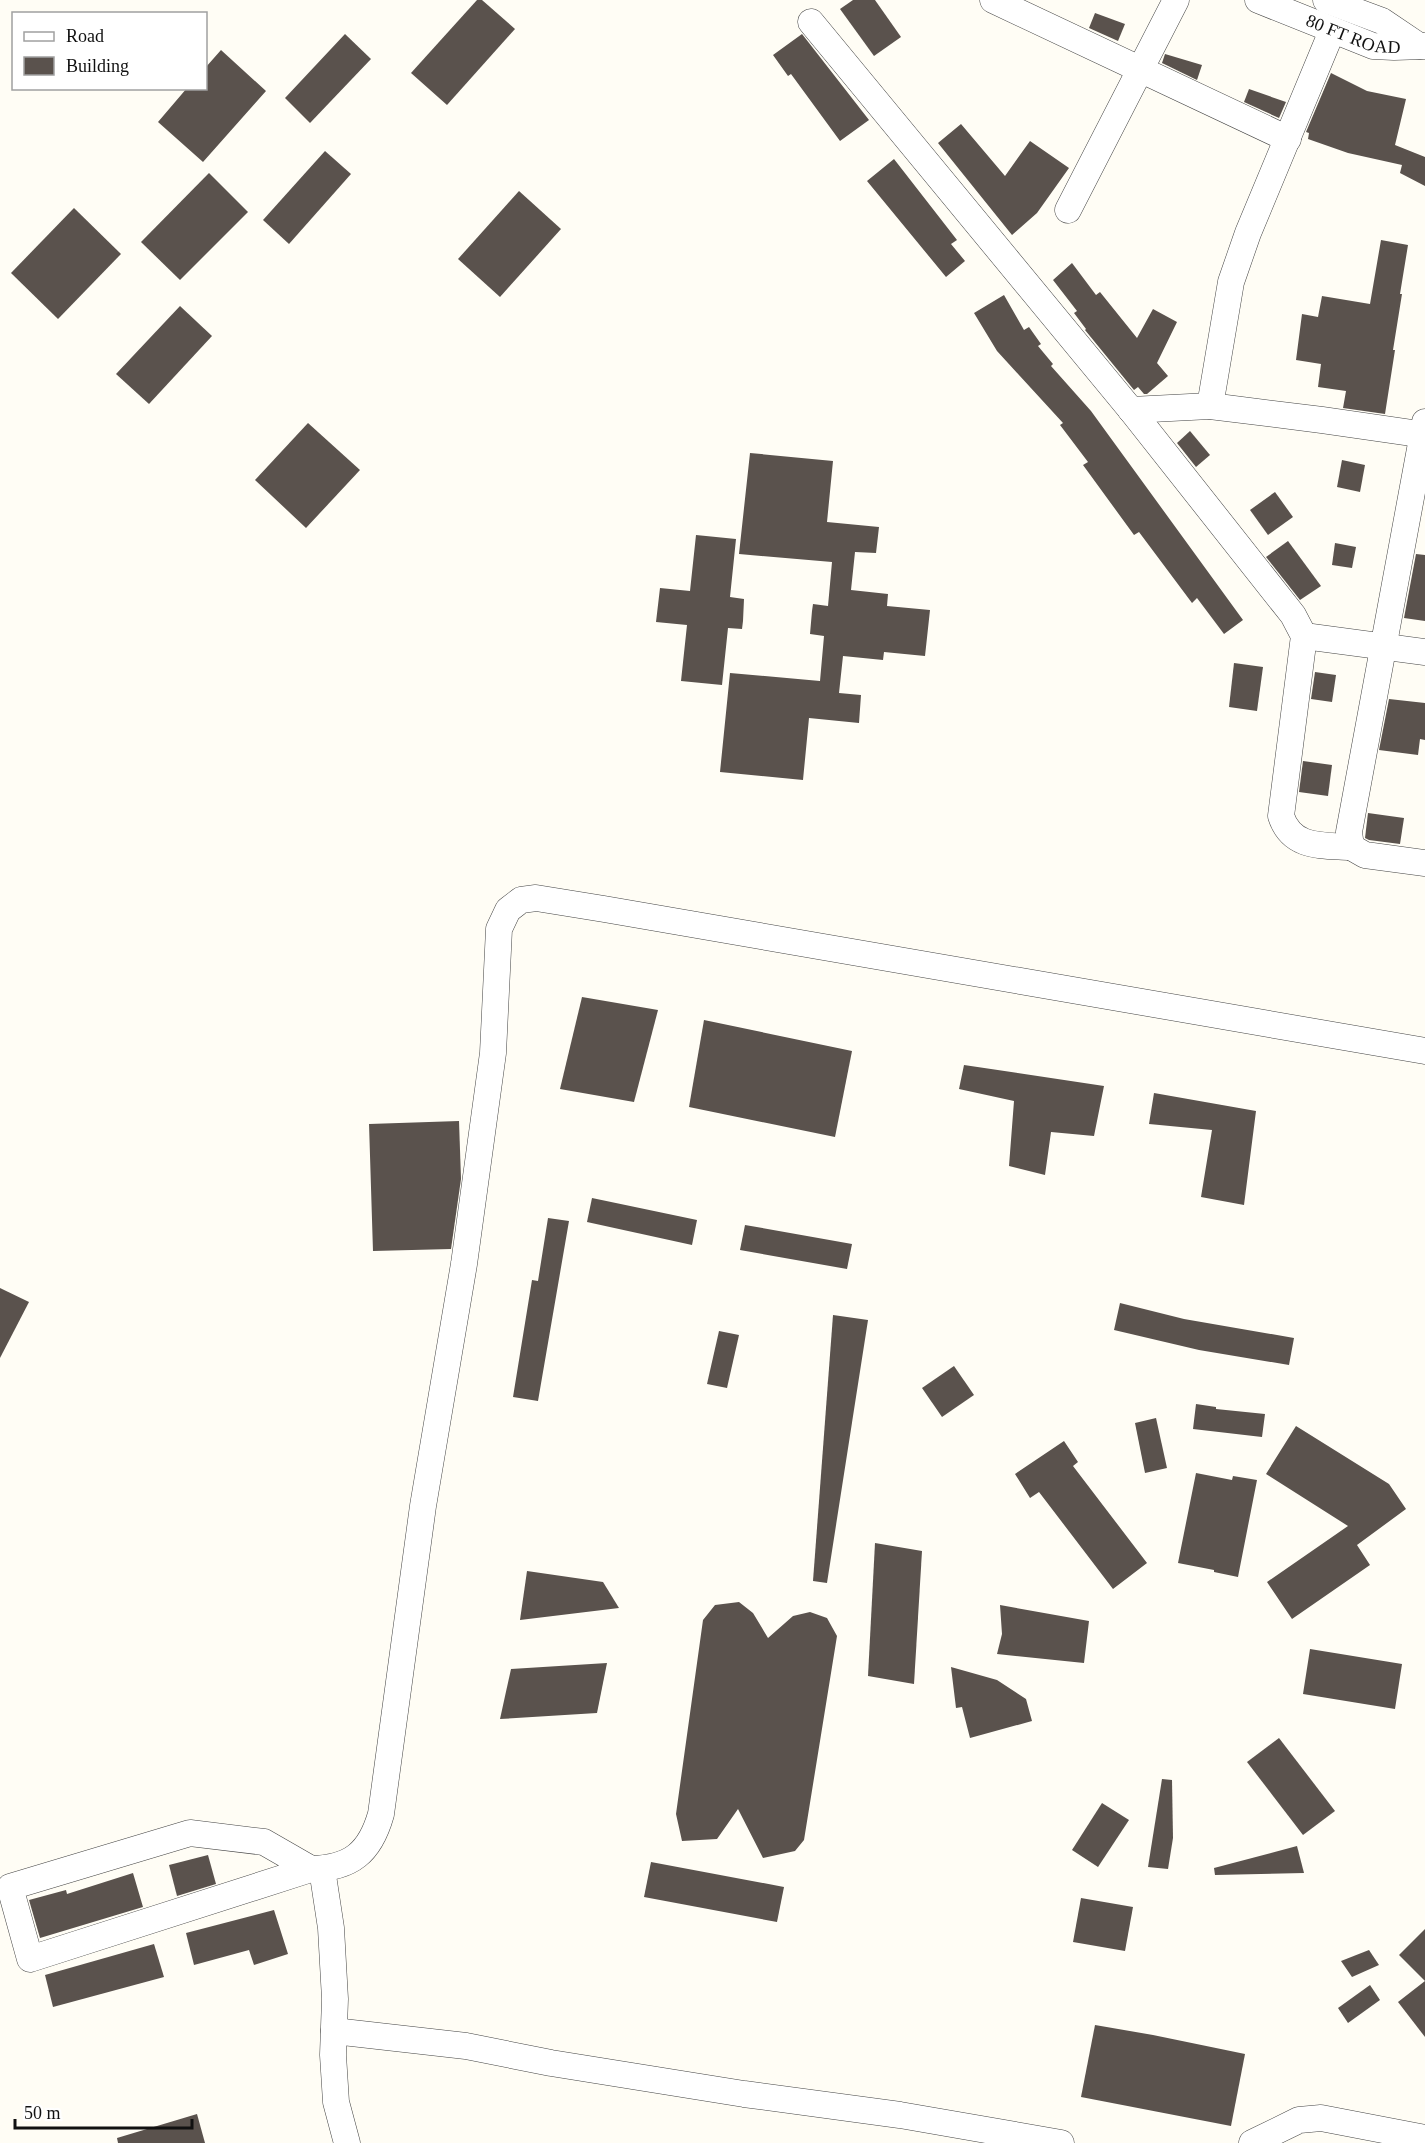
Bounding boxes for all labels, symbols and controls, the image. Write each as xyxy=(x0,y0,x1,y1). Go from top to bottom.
street label: 80 FT ROAD xyxy=(1303,10,1401,57)
legend xyxy=(12,12,207,90)
text: Road xyxy=(66,26,104,46)
text: Building xyxy=(66,56,129,76)
scale bar xyxy=(15,2092,192,2130)
text: 50 m xyxy=(24,2103,61,2123)

